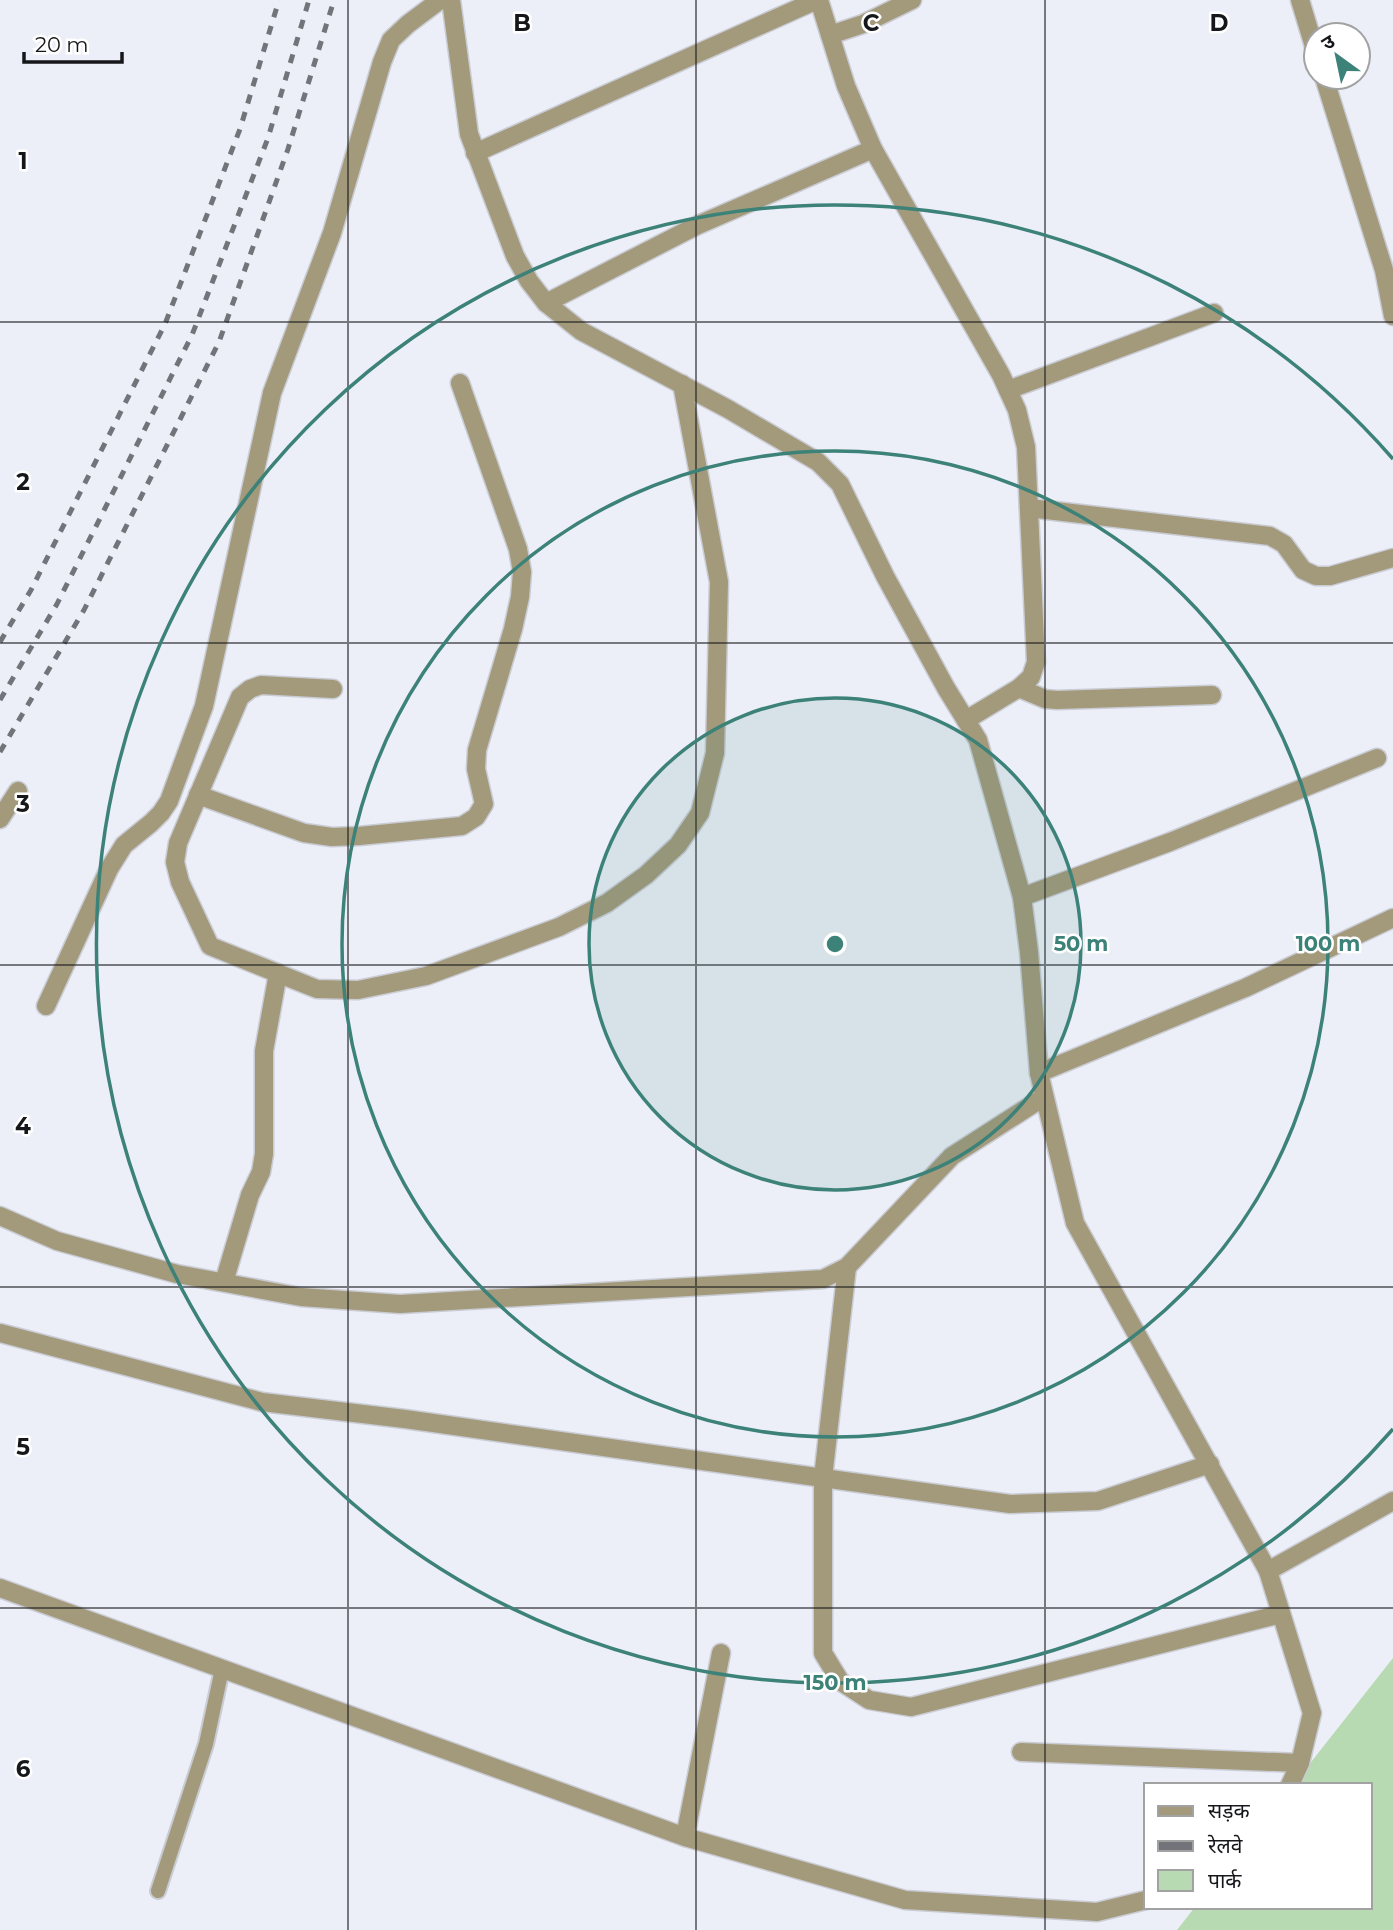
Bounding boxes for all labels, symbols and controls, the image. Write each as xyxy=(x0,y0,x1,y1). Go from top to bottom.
text: B xyxy=(513,9,531,37)
text: C xyxy=(863,9,880,37)
text: D xyxy=(1210,9,1229,37)
scale bar xyxy=(24,21,122,65)
north arrow xyxy=(1302,21,1372,91)
text: उ xyxy=(1317,29,1340,55)
text: 20 m xyxy=(35,32,89,57)
text: 1 xyxy=(18,147,28,175)
text: 2 xyxy=(16,468,30,496)
text: 3 xyxy=(15,790,30,818)
text: 50 m xyxy=(1054,931,1108,956)
text: 100 m xyxy=(1296,931,1360,956)
centre of rings xyxy=(823,932,847,956)
text: 4 xyxy=(15,1112,31,1140)
text: 5 xyxy=(16,1433,30,1461)
text: 150 m xyxy=(804,1670,866,1695)
text: 6 xyxy=(16,1755,31,1783)
legend xyxy=(1144,1783,1372,1909)
text: सड़क xyxy=(1208,1798,1250,1823)
text: रेलवे xyxy=(1207,1833,1243,1858)
text: पार्क xyxy=(1208,1868,1242,1893)

